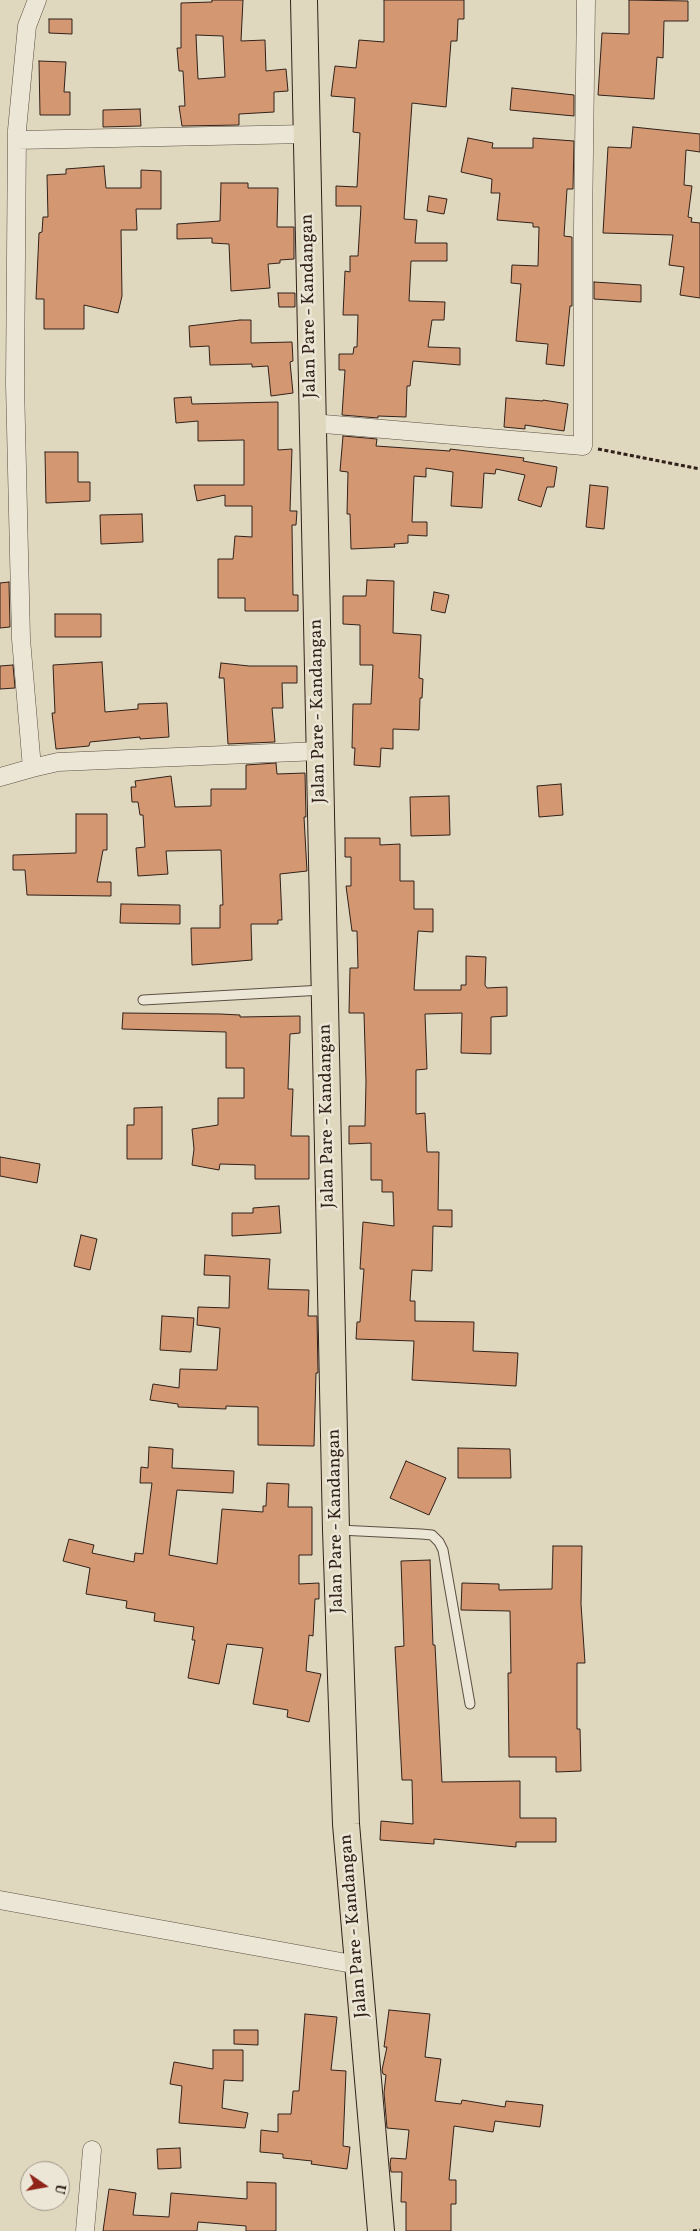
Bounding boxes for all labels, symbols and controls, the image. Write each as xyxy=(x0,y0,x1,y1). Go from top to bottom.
street label: Jalan Pare - Kandangan xyxy=(298,214,322,398)
street label: Jalan Pare - Kandangan xyxy=(307,619,331,803)
street label: Jalan Pare - Kandangan xyxy=(316,1024,340,1208)
street label: Jalan Pare - Kandangan xyxy=(325,1429,349,1613)
street label: Jalan Pare - Kandangan xyxy=(336,1833,374,2019)
north arrow xyxy=(20,2161,70,2211)
text: U xyxy=(49,2182,69,2196)

